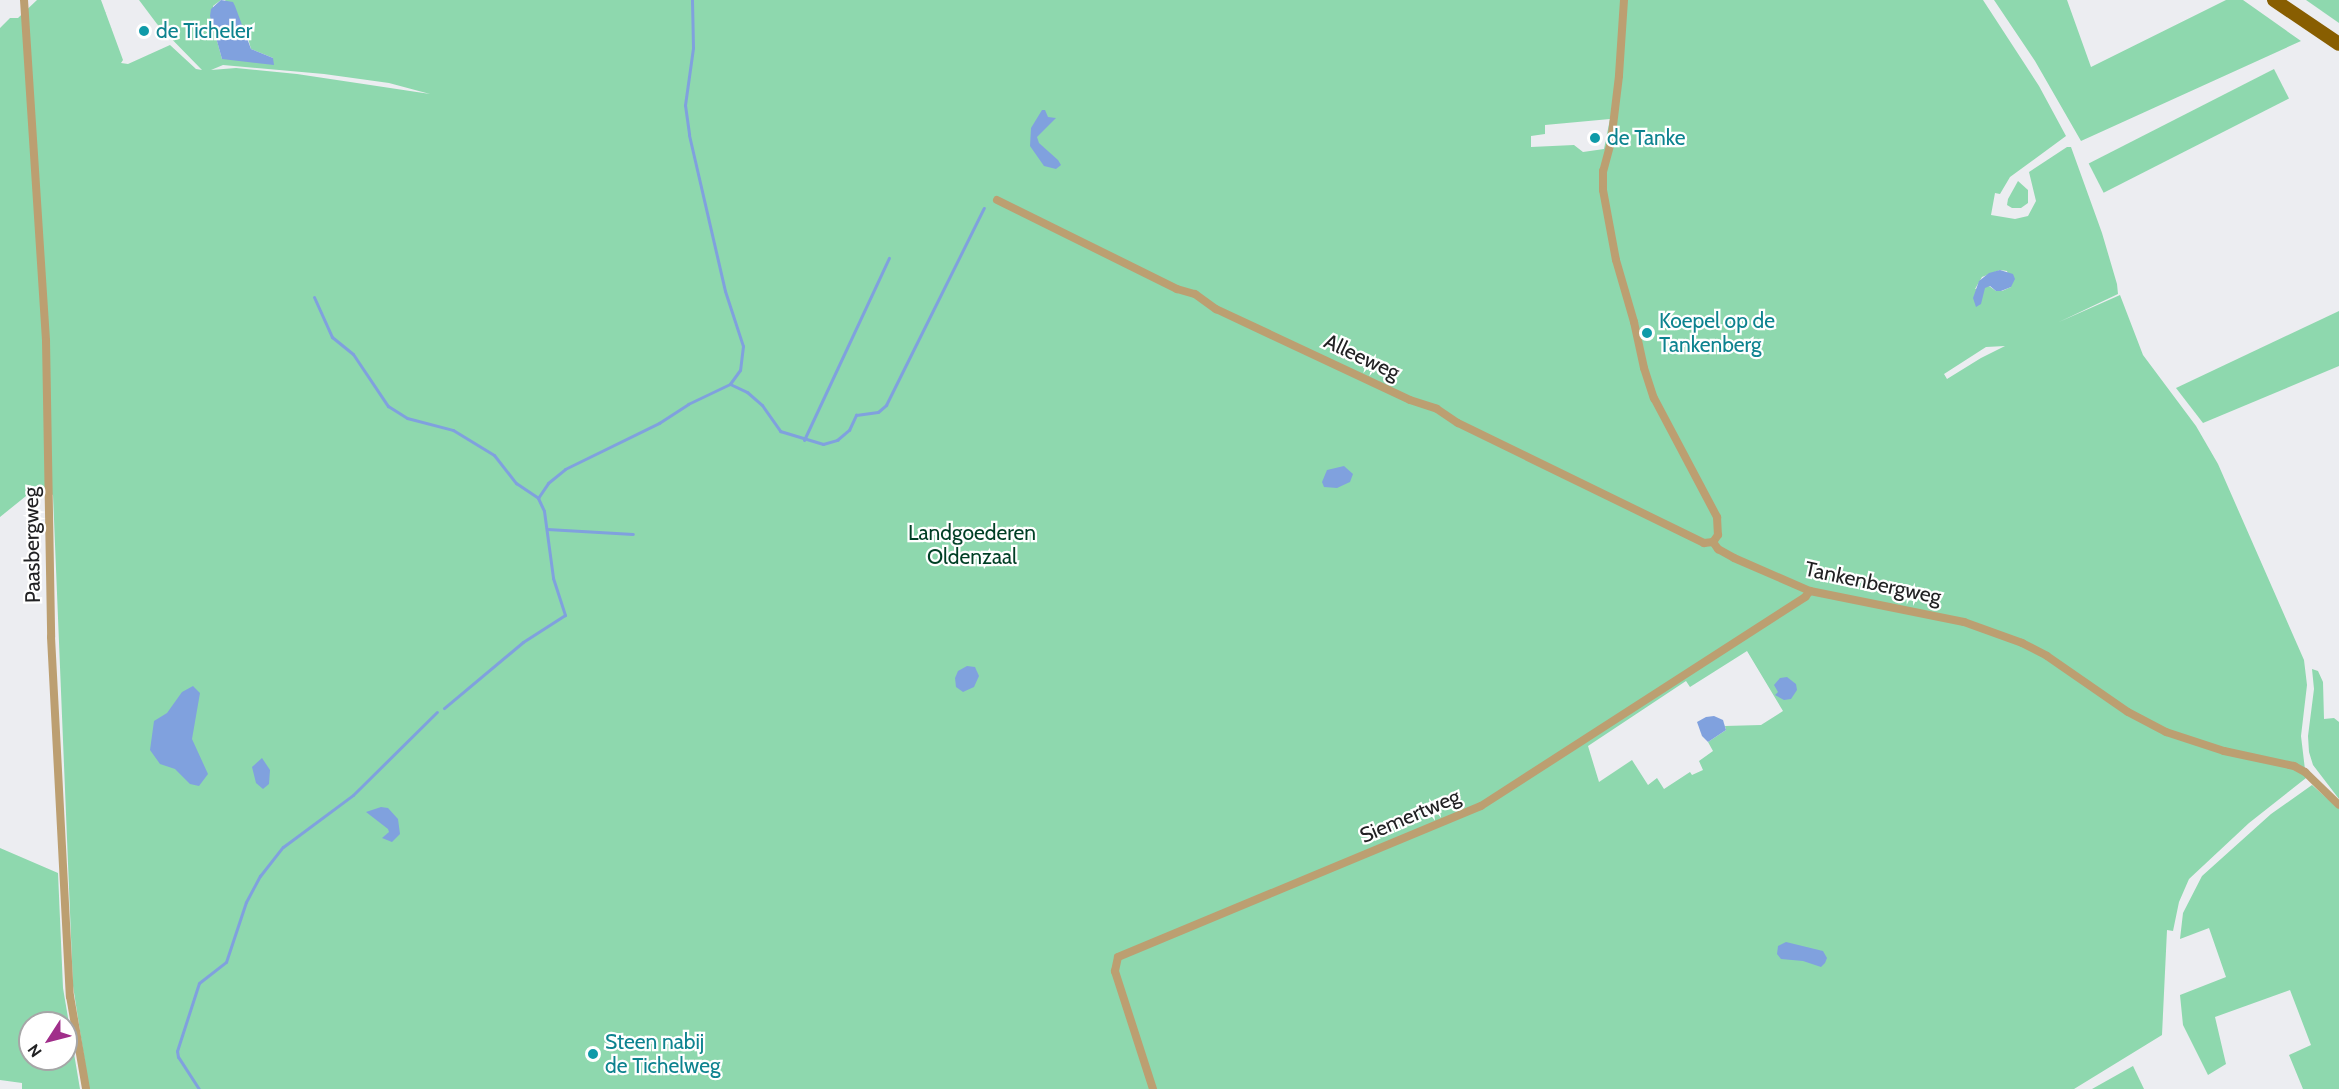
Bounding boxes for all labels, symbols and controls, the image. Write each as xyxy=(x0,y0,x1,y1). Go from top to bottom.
place label: de Ticheler xyxy=(156,18,252,44)
marker: de Ticheler xyxy=(137,24,151,38)
place label: de Tanke xyxy=(1607,125,1686,151)
marker: de Tanke xyxy=(1588,131,1602,145)
place label: Koepel op de Tankenberg xyxy=(1659,308,1775,358)
marker: Koepel op de Tankenberg xyxy=(1640,326,1654,340)
street label: Alleeweg xyxy=(1320,329,1404,385)
street label: Paasbergweg xyxy=(18,487,46,603)
park label: Landgoederen Oldenzaal xyxy=(908,520,1036,570)
street label: Tankenbergweg xyxy=(1802,556,1944,610)
street label: Siemertweg xyxy=(1356,784,1464,848)
north arrow xyxy=(18,1011,78,1071)
place label: Steen nabij de Tichelweg xyxy=(605,1029,720,1079)
text: N xyxy=(24,1041,46,1061)
marker: Steen nabij de Tichelweg xyxy=(586,1047,600,1061)

